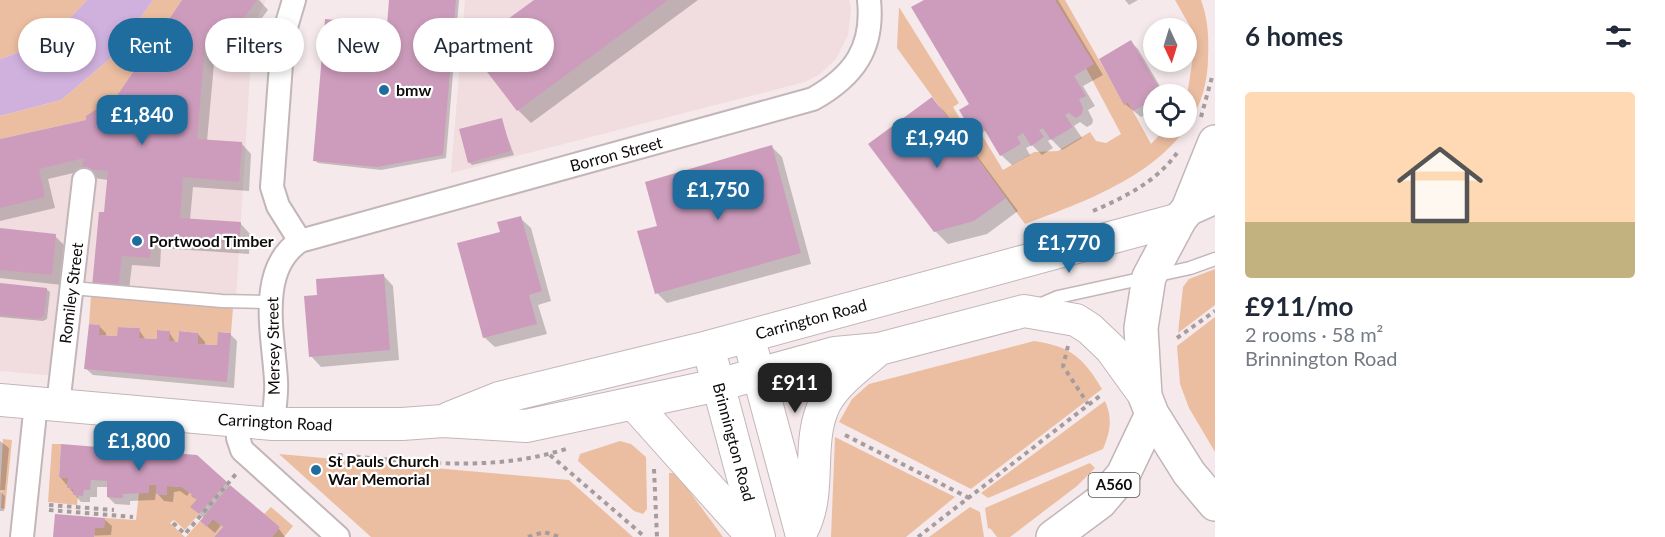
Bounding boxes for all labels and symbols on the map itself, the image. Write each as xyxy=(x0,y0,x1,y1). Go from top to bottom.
north arrow xyxy=(1143,18,1197,72)
place label: bmw xyxy=(396,80,431,99)
marker: bmw xyxy=(377,83,391,97)
pin: £1,840 xyxy=(93,95,191,146)
pin: £1,940 xyxy=(888,118,986,169)
street label: Borron Street xyxy=(568,132,664,175)
pin: £1,750 xyxy=(669,170,767,221)
pin: £1,770 xyxy=(1020,223,1118,274)
place label: Portwood Timber xyxy=(149,231,274,250)
marker: Portwood Timber xyxy=(130,234,144,248)
street label: Romiley Street xyxy=(55,241,86,345)
street label: Carrington Road xyxy=(753,295,869,343)
street label: Mersey Street xyxy=(262,297,283,395)
pin: £911 xyxy=(759,363,831,414)
street label: Brinnington Road xyxy=(710,380,759,503)
street label: Carrington Road xyxy=(217,409,333,434)
pin: £1,800 xyxy=(90,421,188,472)
place label: St Pauls Church War Memorial xyxy=(328,451,439,488)
marker: St Pauls Church War Memorial xyxy=(309,463,323,477)
road number: A560 xyxy=(1088,473,1140,497)

